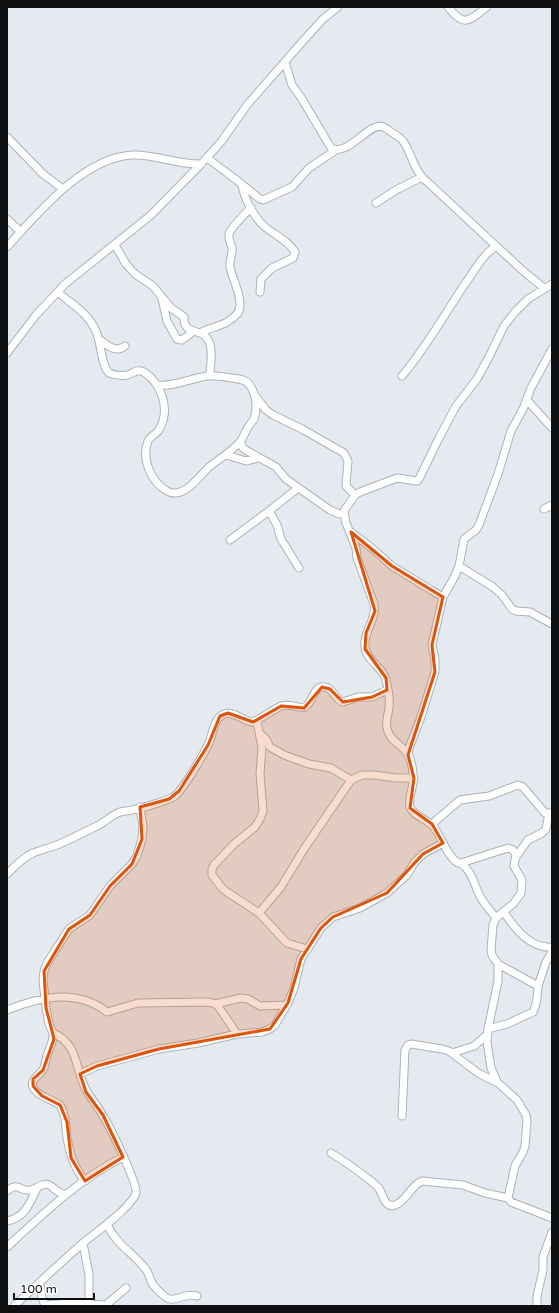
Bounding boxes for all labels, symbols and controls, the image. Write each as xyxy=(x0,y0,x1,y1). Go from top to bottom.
scale bar xyxy=(14,1275,94,1301)
text: 100 m xyxy=(20,1282,57,1296)

